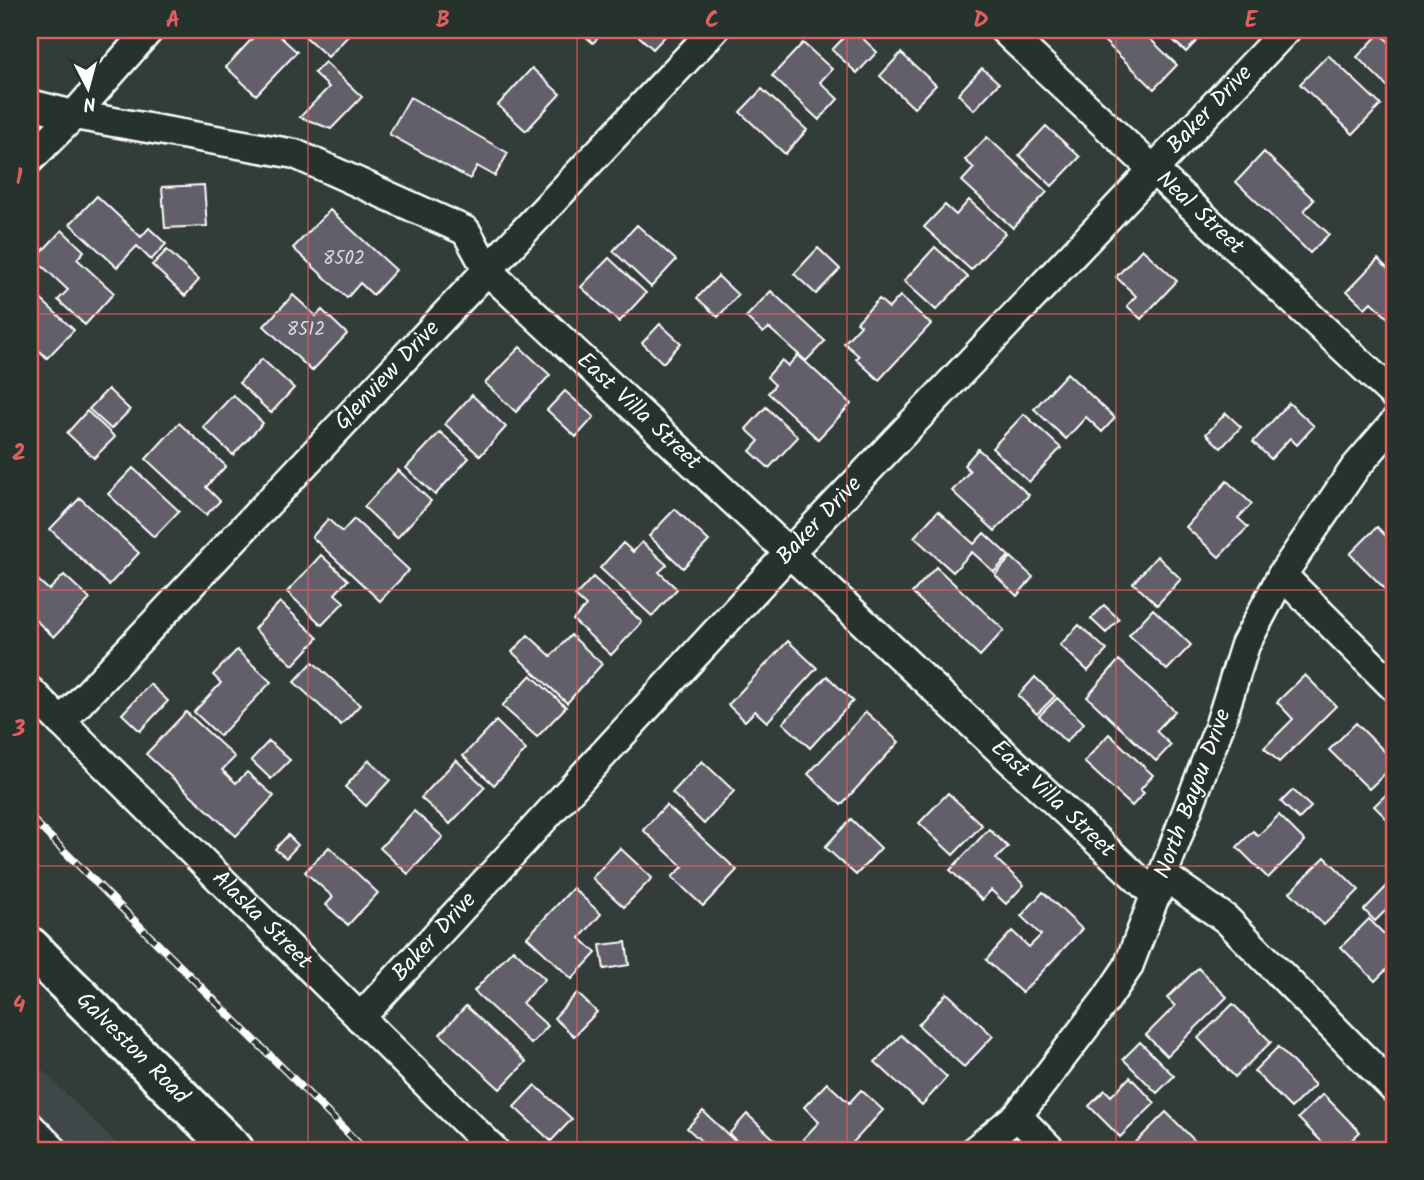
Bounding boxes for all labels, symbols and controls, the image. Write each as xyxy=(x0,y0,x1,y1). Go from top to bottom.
text: A xyxy=(166,3,180,39)
text: B xyxy=(436,3,450,39)
text: C xyxy=(705,3,719,39)
text: D xyxy=(973,3,989,39)
text: E xyxy=(1245,3,1259,39)
north arrow xyxy=(52,52,122,122)
street label: Baker Drive xyxy=(1159,57,1262,163)
text: N xyxy=(82,87,97,118)
text: 1 xyxy=(16,160,23,196)
street label: Neal Street xyxy=(1147,162,1253,265)
house number: 8502 xyxy=(323,244,365,274)
street label: Glenview Drive xyxy=(326,312,449,439)
house number: 8512 xyxy=(287,315,325,345)
street label: East Villa Street xyxy=(568,344,710,480)
text: 2 xyxy=(12,436,26,472)
street label: Baker Drive xyxy=(768,468,871,574)
street label: North Bayou Drive xyxy=(1145,704,1242,884)
text: 3 xyxy=(12,712,26,748)
street label: East Villa Street xyxy=(982,731,1124,868)
street label: Alaska Street xyxy=(203,862,321,979)
street label: Baker Drive xyxy=(384,884,486,990)
street label: Galveston Road xyxy=(67,984,197,1114)
text: 4 xyxy=(13,988,26,1024)

